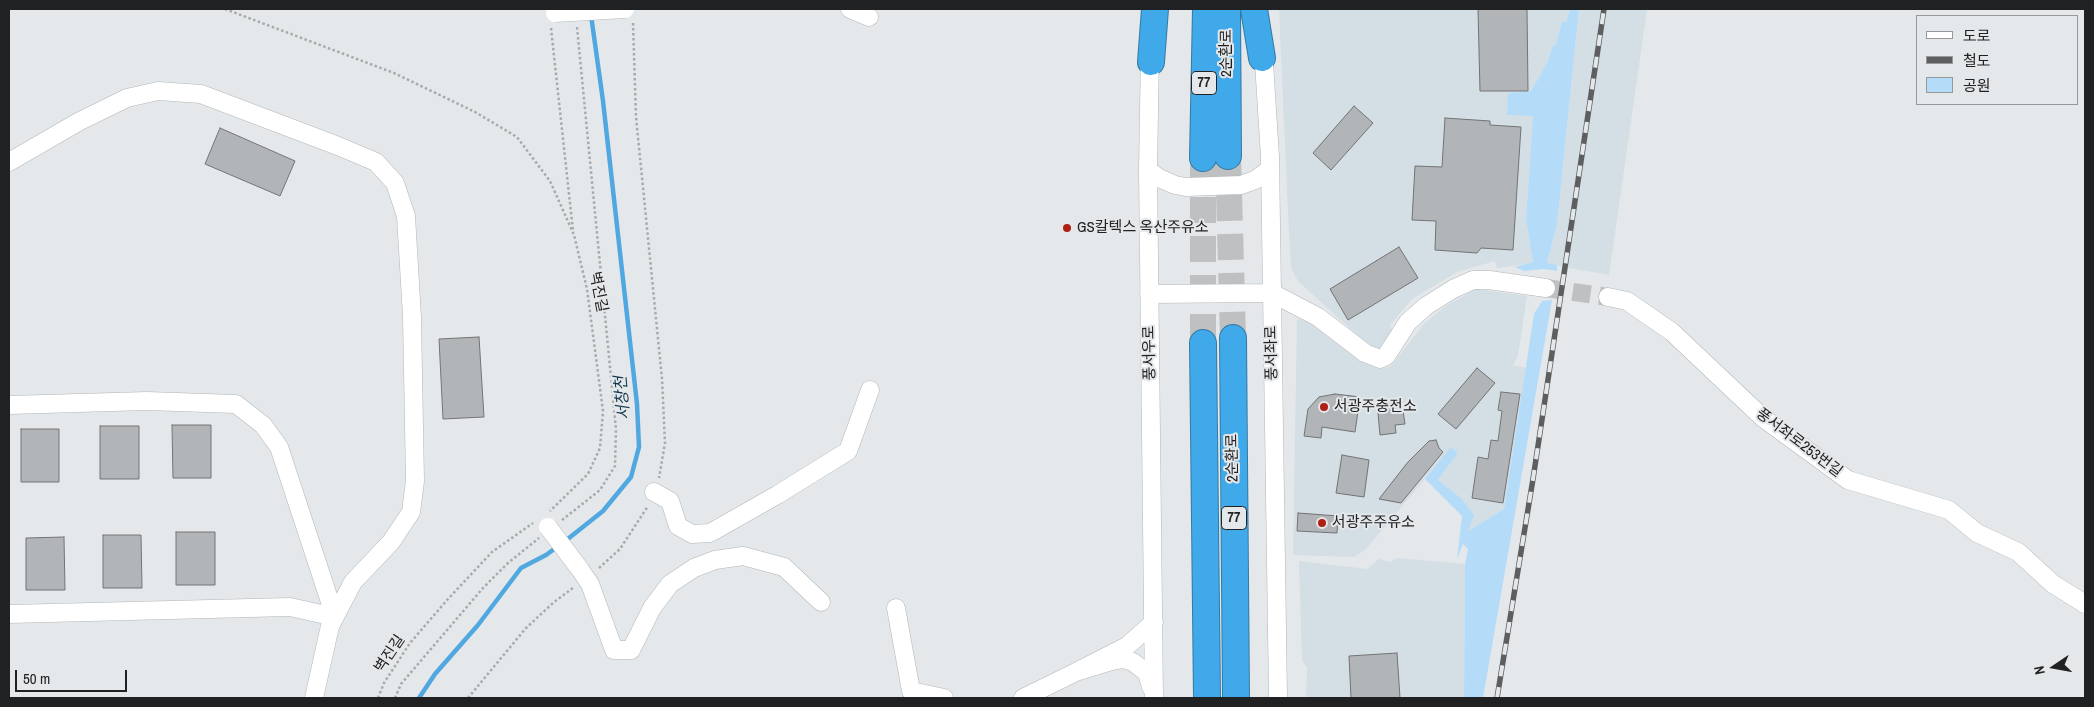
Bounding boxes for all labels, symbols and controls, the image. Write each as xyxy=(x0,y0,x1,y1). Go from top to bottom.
legend xyxy=(1916,15,2079,105)
text: 도로 xyxy=(1963,25,1991,46)
street label: 2순환로 xyxy=(1218,29,1236,77)
text: 철도 xyxy=(1963,50,1991,71)
road number: 77 xyxy=(1192,72,1216,95)
text: 공원 xyxy=(1963,75,1991,96)
place label: GS칼텍스 옥산주유소 xyxy=(1077,219,1209,237)
marker: GS칼텍스 옥산주유소 xyxy=(1061,222,1073,234)
street label: 벽진길 xyxy=(585,270,611,314)
street label: 풍서우로 xyxy=(1141,325,1159,381)
street label: 풍서좌로 xyxy=(1263,325,1281,381)
water label: 서창천 xyxy=(612,375,634,421)
place label: 서광주충전소 xyxy=(1334,398,1417,416)
marker: 서광주충전소 xyxy=(1318,401,1330,413)
street label: 풍서좌로253번길 xyxy=(1752,405,1846,481)
street label: 2순환로 xyxy=(1224,434,1242,482)
road number: 77 xyxy=(1222,506,1246,530)
place label: 서광주주유소 xyxy=(1332,514,1415,532)
marker: 서광주주유소 xyxy=(1316,517,1328,529)
street label: 벽진길 xyxy=(371,632,409,676)
north arrow xyxy=(2029,642,2079,692)
scale bar xyxy=(18,660,130,692)
text: N xyxy=(2030,664,2049,676)
text: 50 m xyxy=(23,668,50,689)

